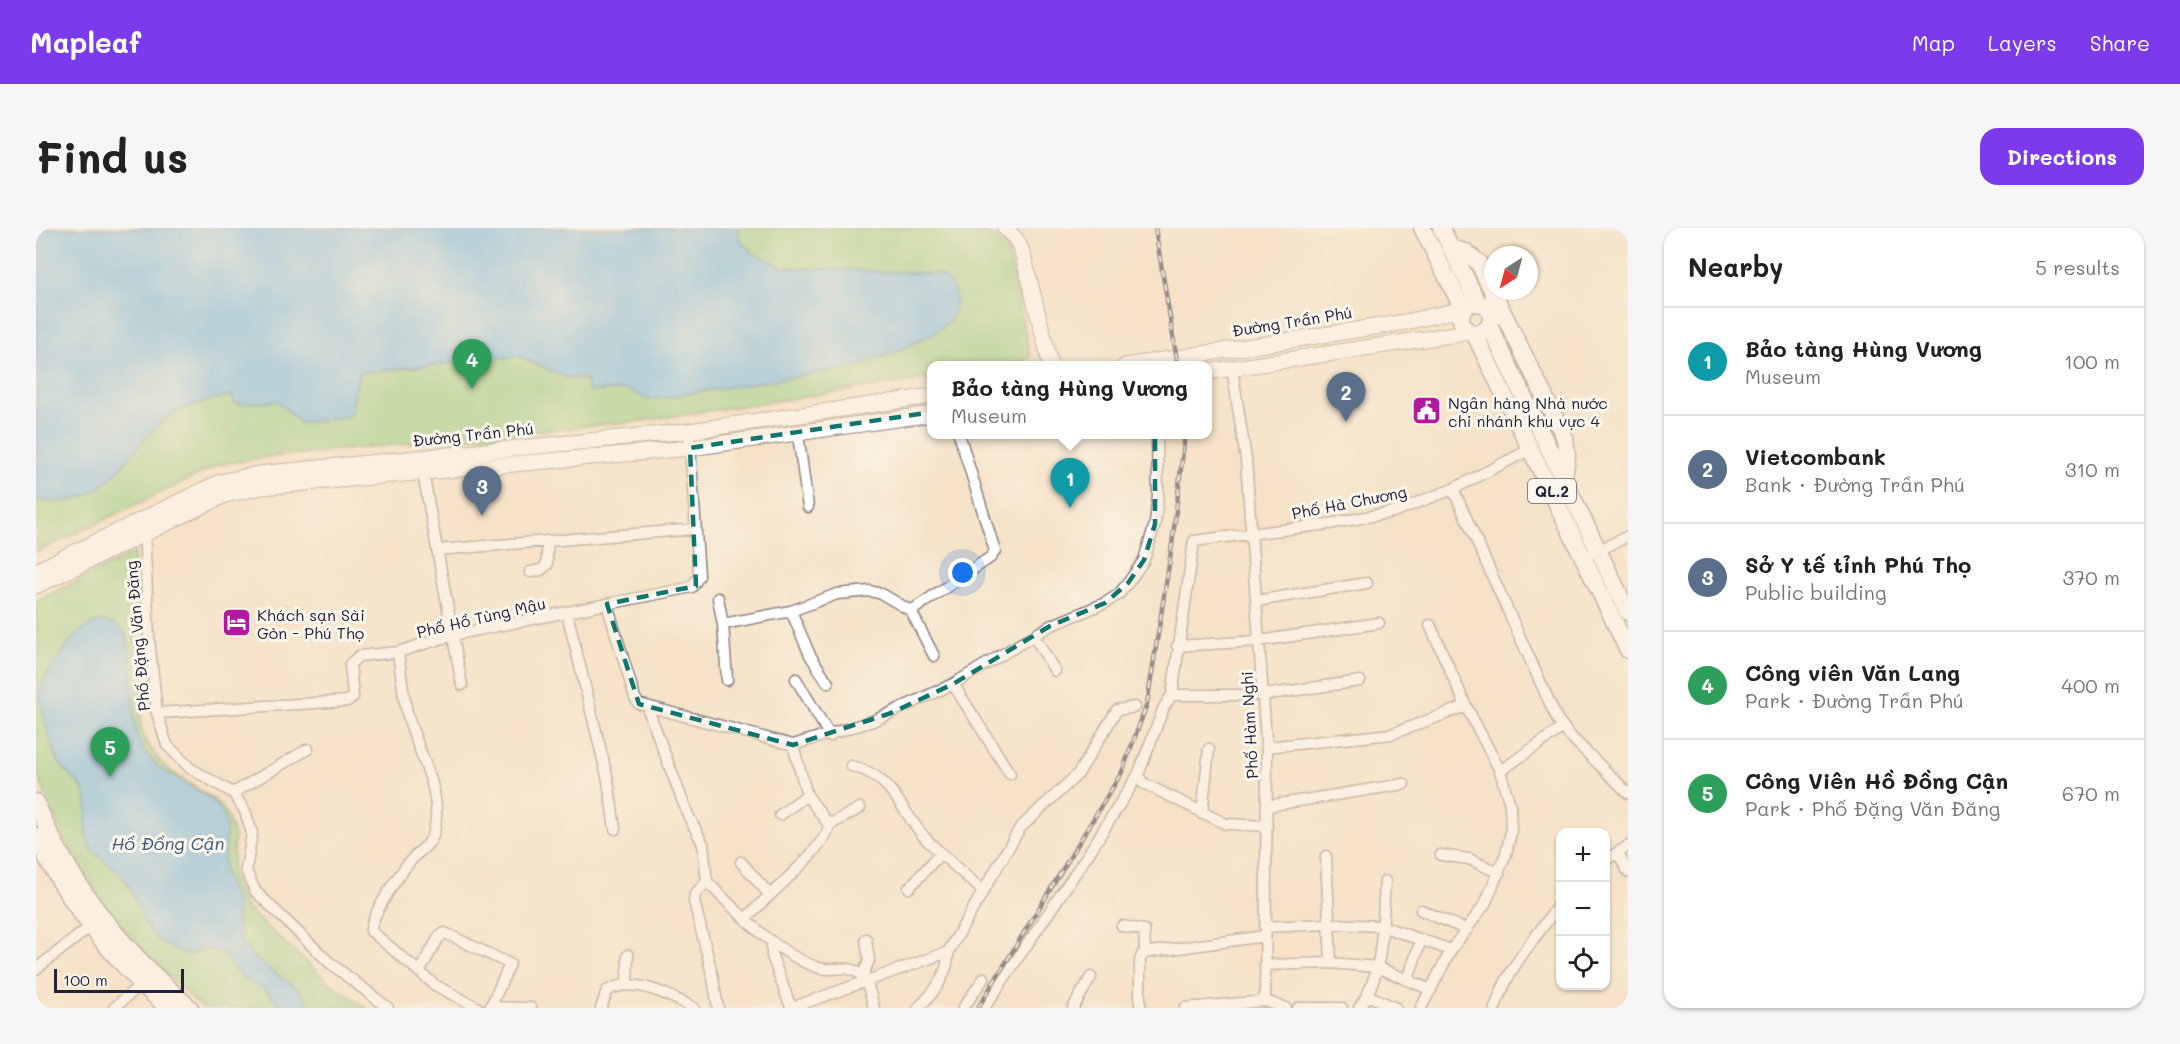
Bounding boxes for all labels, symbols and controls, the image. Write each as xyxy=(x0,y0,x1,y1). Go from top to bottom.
text: Mapleaf xyxy=(30,24,141,60)
text: Map xyxy=(1912,29,1955,56)
text: Layers xyxy=(1988,29,2057,56)
text: Share xyxy=(2090,29,2150,56)
button: Directions xyxy=(1980,128,2144,185)
text: Find us xyxy=(36,129,188,184)
north arrow xyxy=(1484,246,1538,300)
text: Nearby xyxy=(1688,250,1783,284)
text: 5 results xyxy=(2035,254,2120,280)
street label: Đường Trần Phú xyxy=(1230,301,1354,341)
text: Bảo tàng Hùng Vương xyxy=(1745,334,1982,363)
pin: 4 xyxy=(452,340,492,389)
text: 1 xyxy=(1703,348,1712,374)
text: 100 m xyxy=(2064,348,2120,374)
popup xyxy=(927,361,1212,439)
text: Museum xyxy=(1745,363,1821,389)
pin: 2 xyxy=(1326,372,1366,422)
text: Bảo tàng Hùng Vương xyxy=(951,373,1188,402)
place label: Ngân hàng Nhà nước chi nhánh khu vực 4 xyxy=(1448,392,1608,431)
public building icon: Ngân hàng Nhà nước chi nhánh khu vực 4 xyxy=(1411,395,1443,427)
text: Museum xyxy=(951,402,1027,428)
street label: Đường Trần Phú xyxy=(411,417,535,451)
text: Vietcombank xyxy=(1745,442,1886,471)
text: 2 xyxy=(1702,456,1713,482)
text: 310 m xyxy=(2065,456,2120,482)
pin: 1 xyxy=(1050,458,1090,508)
pin: 3 xyxy=(462,466,502,516)
text: Bank · Đường Trần Phú xyxy=(1745,471,1965,497)
road number: QL.2 xyxy=(1528,479,1576,503)
street label: Phố Hà Chương xyxy=(1290,481,1408,523)
text: Sở Y tế tỉnh Phú Thọ xyxy=(1745,550,1971,579)
your location xyxy=(948,558,977,587)
street label: Phố Đặng Văn Đăng xyxy=(120,560,154,712)
text: 3 xyxy=(1702,564,1714,590)
text: 370 m xyxy=(2062,564,2120,590)
text: Public building xyxy=(1745,579,1887,605)
street label: Phố Hồ Tùng Mậu xyxy=(414,592,548,642)
place label: Khách sạn Sài Gòn - Phú Thọ xyxy=(257,604,365,643)
hotel icon: Khách sạn Sài Gòn - Phú Thọ xyxy=(220,607,252,639)
text: Công viên Văn Lang xyxy=(1745,658,1960,687)
street label: Phố Hàm Nghi xyxy=(1236,671,1262,779)
text: 4 xyxy=(1701,672,1714,698)
text: 400 m xyxy=(2061,672,2120,698)
text: Park · Đường Trần Phú xyxy=(1745,687,1964,713)
pin: 5 xyxy=(90,728,130,777)
text: Công Viên Hồ Đồng Cận xyxy=(1745,766,2008,795)
text: 5 xyxy=(1702,780,1713,806)
text: 670 m xyxy=(2062,780,2120,806)
text: Park · Phố Đặng Văn Đăng xyxy=(1745,795,2000,821)
map controls xyxy=(1556,828,1610,990)
button: + xyxy=(1556,828,1610,882)
water label: Hồ Đồng Cận xyxy=(111,831,225,855)
button: − xyxy=(1556,882,1610,936)
button: locate xyxy=(1556,936,1610,990)
scale bar xyxy=(54,966,184,994)
text: 100 m xyxy=(63,969,108,990)

